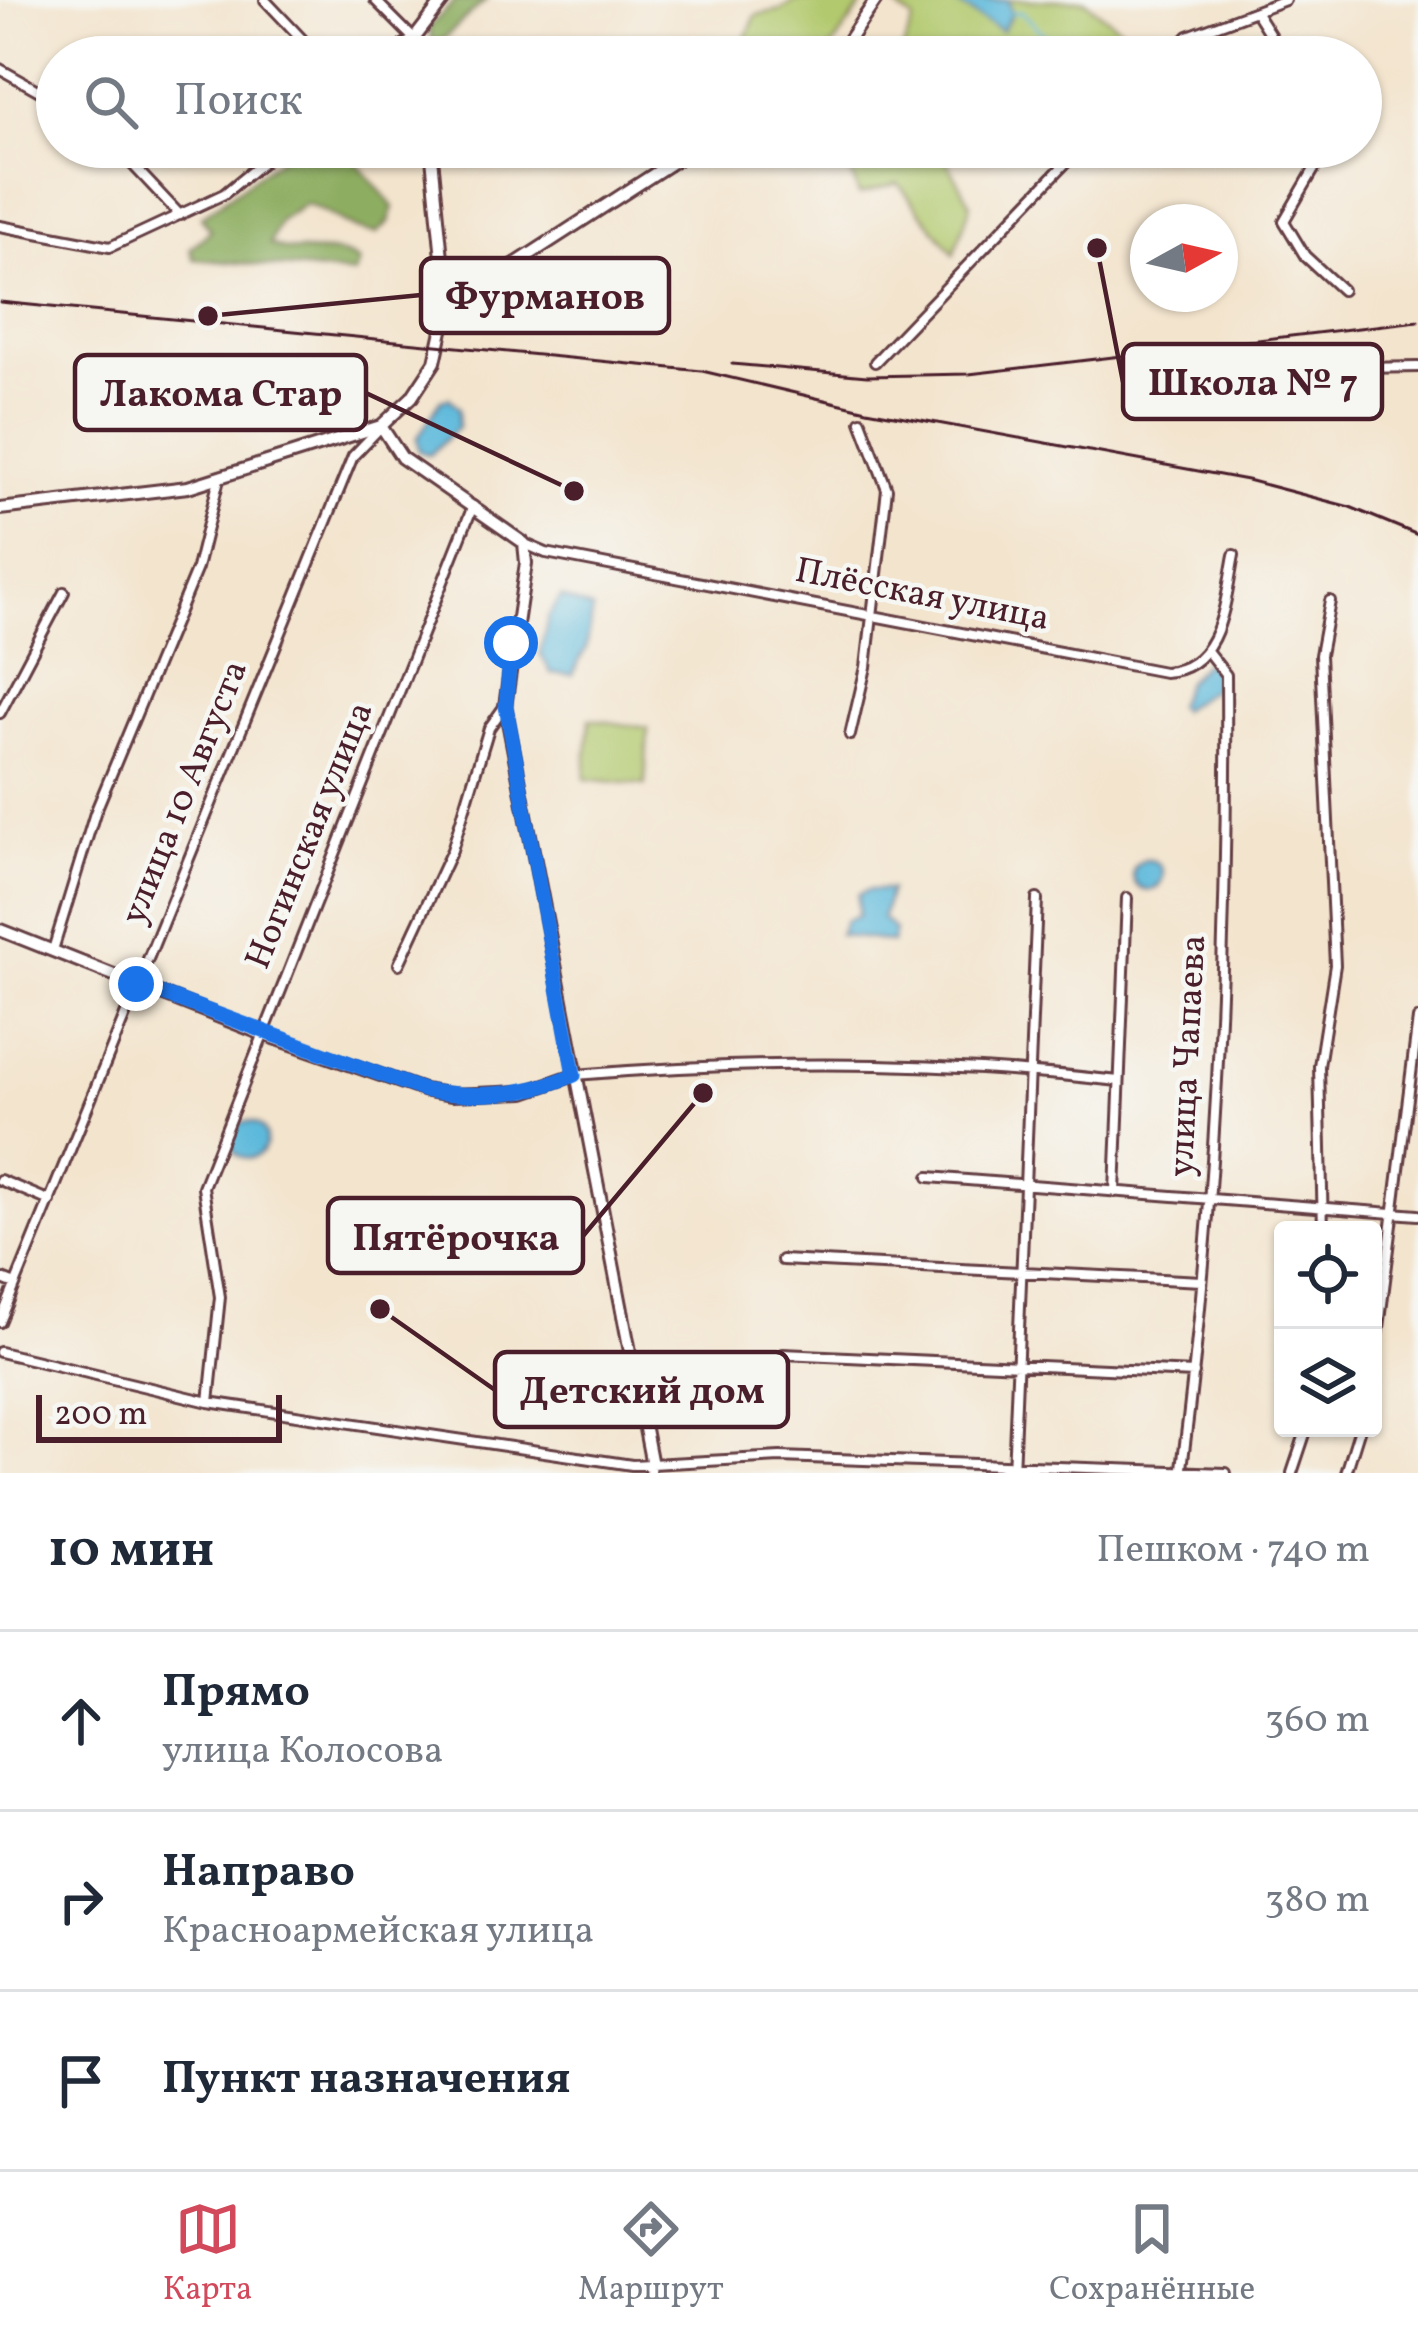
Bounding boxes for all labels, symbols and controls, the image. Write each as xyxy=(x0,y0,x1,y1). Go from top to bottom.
search box xyxy=(36,36,1382,168)
icon: search xyxy=(78,69,144,135)
text: Поиск xyxy=(174,71,303,134)
north arrow xyxy=(1130,204,1238,312)
callout: Фурманов xyxy=(421,258,669,333)
text: Фурманов xyxy=(445,272,645,326)
callout: Школа № 7 xyxy=(1123,344,1382,419)
callout: Лакома Стар xyxy=(75,355,366,430)
text: Школа № 7 xyxy=(1148,358,1358,412)
text: Лакома Стар xyxy=(100,369,342,423)
street label: Плёсская улица xyxy=(791,547,1053,645)
route start xyxy=(484,616,538,670)
street label: улица 10 Августа xyxy=(110,653,262,933)
street label: Ногинская улица xyxy=(235,695,387,977)
street label: улица Чапаева xyxy=(1158,934,1220,1178)
route end xyxy=(109,957,163,1011)
callout: Пятёрочка xyxy=(328,1198,583,1273)
text: Пятёрочка xyxy=(352,1213,560,1267)
map controls xyxy=(1274,1221,1382,1437)
button: locate xyxy=(1274,1221,1382,1329)
button: layers xyxy=(1274,1329,1382,1437)
callout: Детский дом xyxy=(495,1352,788,1427)
text: Детский дом xyxy=(519,1366,765,1420)
scale bar xyxy=(36,1389,282,1442)
text: 200 m xyxy=(54,1393,148,1439)
text: 10 мин xyxy=(48,1516,214,1587)
text: Пешком · 740 m xyxy=(1097,1524,1370,1578)
text: Прямо xyxy=(162,1662,310,1725)
icon: ahead xyxy=(48,1688,114,1754)
text: 360 m xyxy=(1265,1694,1370,1748)
text: улица Колосова xyxy=(162,1725,443,1779)
text: Направо xyxy=(162,1842,355,1905)
icon: right xyxy=(48,1868,114,1934)
text: 380 m xyxy=(1264,1874,1370,1928)
text: Красноармейская улица xyxy=(162,1905,594,1959)
icon: arrive xyxy=(48,2048,114,2114)
text: Пункт назначения xyxy=(162,2049,571,2112)
tab: Карта xyxy=(163,2196,252,2314)
tab: Маршрут xyxy=(578,2196,724,2314)
tab: Сохранённые xyxy=(1049,2196,1255,2314)

